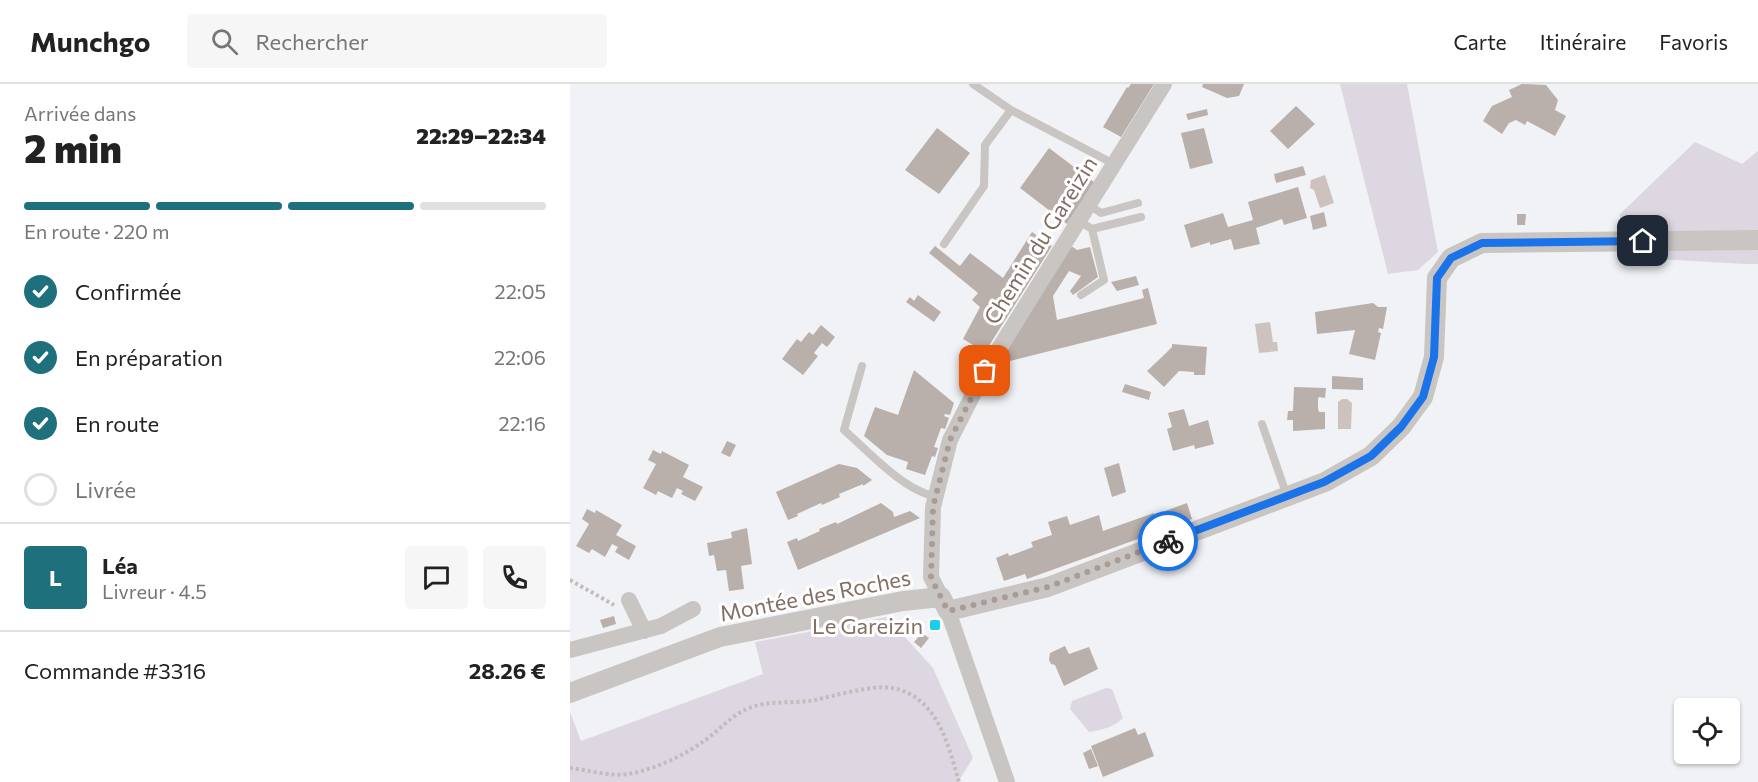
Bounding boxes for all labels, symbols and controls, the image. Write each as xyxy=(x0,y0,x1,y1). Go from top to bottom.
search box xyxy=(187,14,607,68)
text: Munchgo xyxy=(30,24,151,58)
icon: search xyxy=(208,25,241,58)
text: Rechercher xyxy=(256,28,369,55)
text: Carte xyxy=(1453,29,1507,54)
text: Itinéraire xyxy=(1540,29,1626,54)
text: Favoris xyxy=(1659,29,1728,54)
text: Arrivée dans xyxy=(24,101,136,125)
text: 22:29–22:34 xyxy=(416,122,546,149)
text: 2 min xyxy=(24,123,122,171)
street label: Chemin du Gareizin xyxy=(978,151,1102,329)
pin xyxy=(1617,215,1668,266)
text: En route · 220 m xyxy=(24,219,169,243)
icon: home xyxy=(1626,224,1659,257)
icon: check xyxy=(24,275,57,308)
text: Confirmée xyxy=(75,278,181,305)
text: 22:05 xyxy=(495,279,546,303)
icon: check xyxy=(24,341,57,374)
text: En préparation xyxy=(75,344,223,371)
text: 22:06 xyxy=(494,345,546,369)
pin xyxy=(959,345,1010,396)
icon: bag xyxy=(968,354,1001,387)
icon: check xyxy=(24,407,57,440)
text: En route xyxy=(75,410,159,437)
text: 22:16 xyxy=(498,411,546,435)
text: Livrée xyxy=(75,476,136,503)
courier xyxy=(1138,511,1198,571)
icon: bike xyxy=(1152,525,1185,558)
button: chat xyxy=(405,546,468,609)
button: phone xyxy=(483,546,546,609)
text: Léa xyxy=(102,552,138,579)
street label: Montée des Roches xyxy=(717,563,913,627)
text: L xyxy=(49,564,62,591)
text: Livreur · 4.5 xyxy=(102,579,207,603)
place label: Le Gareizin xyxy=(812,612,923,639)
marker: Le Gareizin xyxy=(928,618,942,632)
text: Commande #3316 xyxy=(24,657,206,684)
text: 28.26 € xyxy=(469,657,546,684)
map controls xyxy=(1674,698,1740,764)
button: locate xyxy=(1674,698,1740,764)

